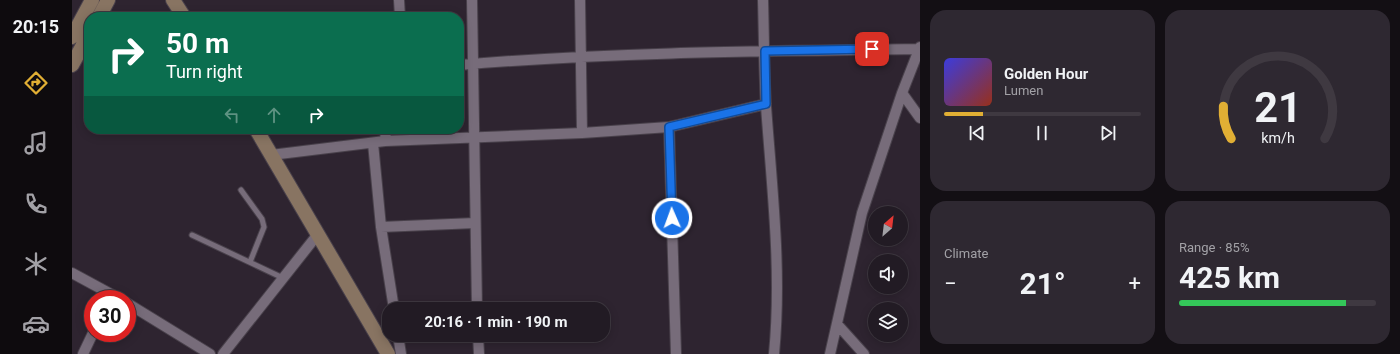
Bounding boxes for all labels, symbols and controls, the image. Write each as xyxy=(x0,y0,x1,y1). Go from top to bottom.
text: 20:15 xyxy=(13,16,59,37)
text: 50 m xyxy=(166,27,229,60)
icon: right xyxy=(100,28,152,80)
pin xyxy=(855,32,889,66)
icon: arrive xyxy=(861,38,883,60)
text: Turn right xyxy=(166,61,243,82)
text: Golden Hour xyxy=(1004,65,1088,83)
icon: directions xyxy=(22,69,50,97)
text: 21 xyxy=(1254,82,1301,131)
text: Lumen xyxy=(1004,83,1043,98)
icon: left xyxy=(221,104,243,126)
icon: ahead xyxy=(263,104,285,126)
icon: right xyxy=(305,104,327,126)
icon: previous xyxy=(966,122,988,144)
icon: pause xyxy=(1031,122,1053,144)
icon: next xyxy=(1097,122,1119,144)
icon: music xyxy=(22,129,50,157)
text: km/h xyxy=(1261,129,1294,145)
icon: phone xyxy=(22,190,50,218)
position arrow xyxy=(651,197,693,239)
north arrow xyxy=(868,206,908,246)
map controls xyxy=(868,206,908,342)
text: Range · 85% xyxy=(1179,240,1249,255)
text: Climate xyxy=(944,246,988,261)
icon: climate xyxy=(22,250,50,278)
button: sound xyxy=(868,254,908,294)
text: 425 km xyxy=(1179,260,1280,295)
text: 21° xyxy=(1019,266,1066,301)
text: − xyxy=(944,271,957,296)
text: + xyxy=(1129,271,1141,296)
speed limit sign: 30 xyxy=(84,290,136,342)
button: layers xyxy=(868,302,908,342)
icon: car xyxy=(22,310,50,338)
text: 20:16 · 1 min · 190 m xyxy=(425,313,567,331)

